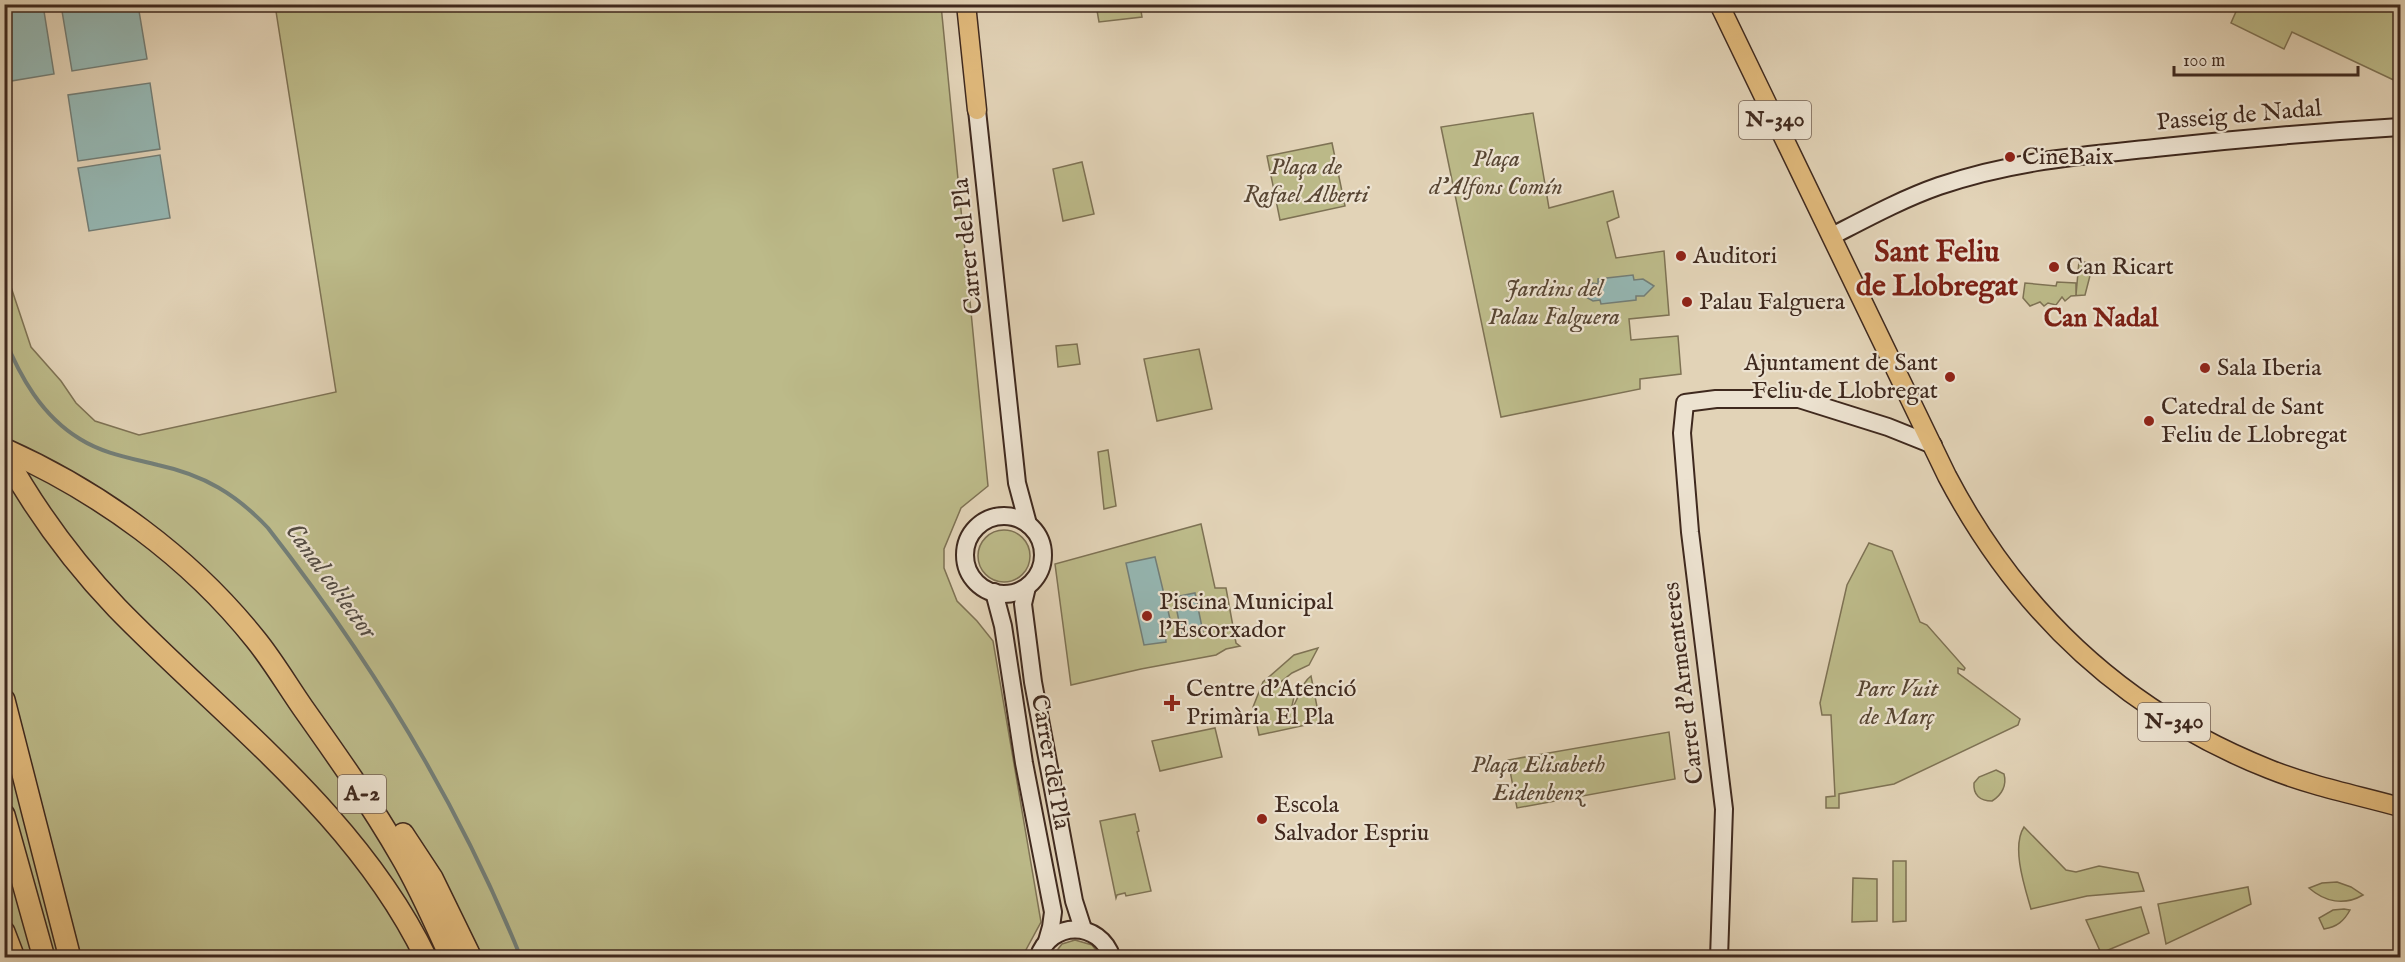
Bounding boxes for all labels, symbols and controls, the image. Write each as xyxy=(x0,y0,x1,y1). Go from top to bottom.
scale bar xyxy=(2174,39,2358,77)
text: 100 m xyxy=(2183,50,2225,73)
street label: Passeig de Nadal xyxy=(2155,93,2323,139)
road number: N-340 xyxy=(1739,101,1811,139)
place label: CineBaix xyxy=(2022,142,2114,173)
park label: Plaça d'Alfons Comín xyxy=(1428,144,1563,203)
marker: CineBaix xyxy=(2003,150,2017,164)
park label: Plaça de Rafael Alberti xyxy=(1243,152,1371,211)
street label: Carrer del Pla xyxy=(945,176,991,316)
district label: Sant Feliu de Llobregat xyxy=(1856,234,2019,306)
place label: Auditori xyxy=(1692,241,1777,272)
marker: Auditori xyxy=(1674,249,1688,263)
place label: Can Ricart xyxy=(2066,252,2174,283)
marker: Can Ricart xyxy=(2047,260,2061,274)
park label: Jardins del Palau Falguera xyxy=(1488,274,1620,333)
place label: Palau Falguera xyxy=(1699,287,1846,318)
marker: Palau Falguera xyxy=(1680,295,1694,309)
district label: Can Nadal xyxy=(2044,302,2159,335)
place label: Ajuntament de Sant Feliu de Llobregat xyxy=(1743,348,1938,407)
place label: Sala Iberia xyxy=(2217,353,2322,384)
marker: Sala Iberia xyxy=(2198,361,2212,375)
marker: Ajuntament de Sant Feliu de Llobregat xyxy=(1943,370,1957,384)
place label: Catedral de Sant Feliu de Llobregat xyxy=(2161,392,2347,451)
marker: Catedral de Sant Feliu de Llobregat xyxy=(2142,414,2156,428)
water label: Canal col·lector xyxy=(278,516,385,646)
street label: Carrer d'Armenteres xyxy=(1656,580,1712,786)
place label: Piscina Municipal l'Escorxador xyxy=(1159,587,1334,646)
marker: Piscina Municipal l'Escorxador xyxy=(1140,609,1154,623)
place label: Centre d'Atenció Primària El Pla xyxy=(1186,674,1356,733)
park label: Parc Vuit de Març xyxy=(1856,674,1940,733)
street label: Carrer del Pla xyxy=(1023,692,1077,833)
marker: Centre d'Atenció Primària El Pla xyxy=(1163,694,1181,712)
road number: N-340 xyxy=(2138,703,2210,741)
park label: Plaça Elisabeth Eidenbenz xyxy=(1471,750,1605,809)
road number: A-2 xyxy=(338,775,386,813)
place label: Escola Salvador Espriu xyxy=(1274,790,1429,849)
marker: Escola Salvador Espriu xyxy=(1255,812,1269,826)

